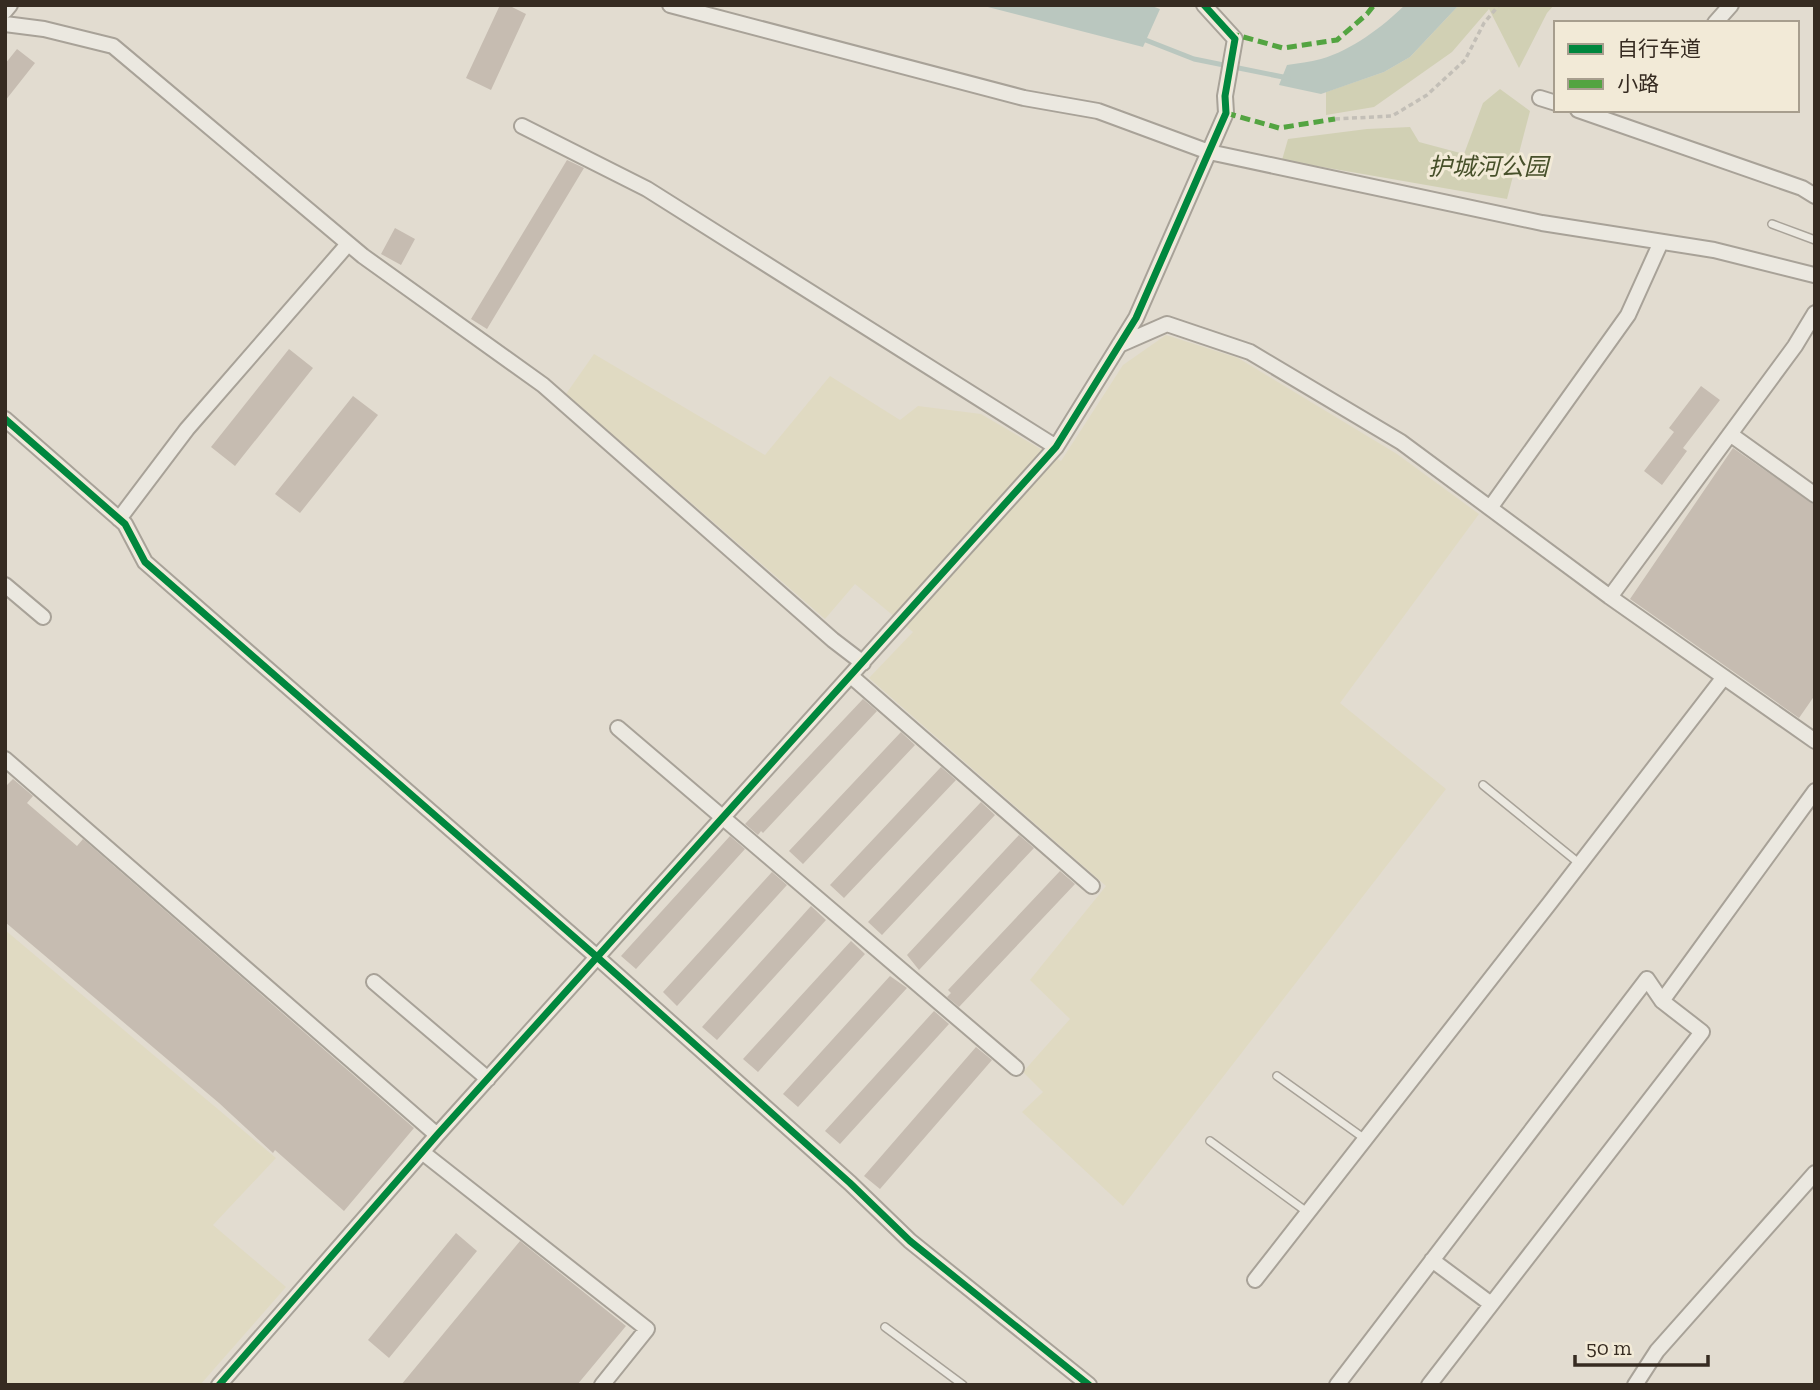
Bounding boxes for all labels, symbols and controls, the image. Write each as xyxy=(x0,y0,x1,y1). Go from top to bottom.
legend xyxy=(1554,21,1799,112)
text: 自行车道 xyxy=(1617,36,1701,61)
text: 小路 xyxy=(1617,71,1659,96)
park label: 护城河公园 xyxy=(1428,152,1551,181)
scale bar xyxy=(1575,1324,1708,1368)
text: 50 m xyxy=(1586,1335,1632,1360)

